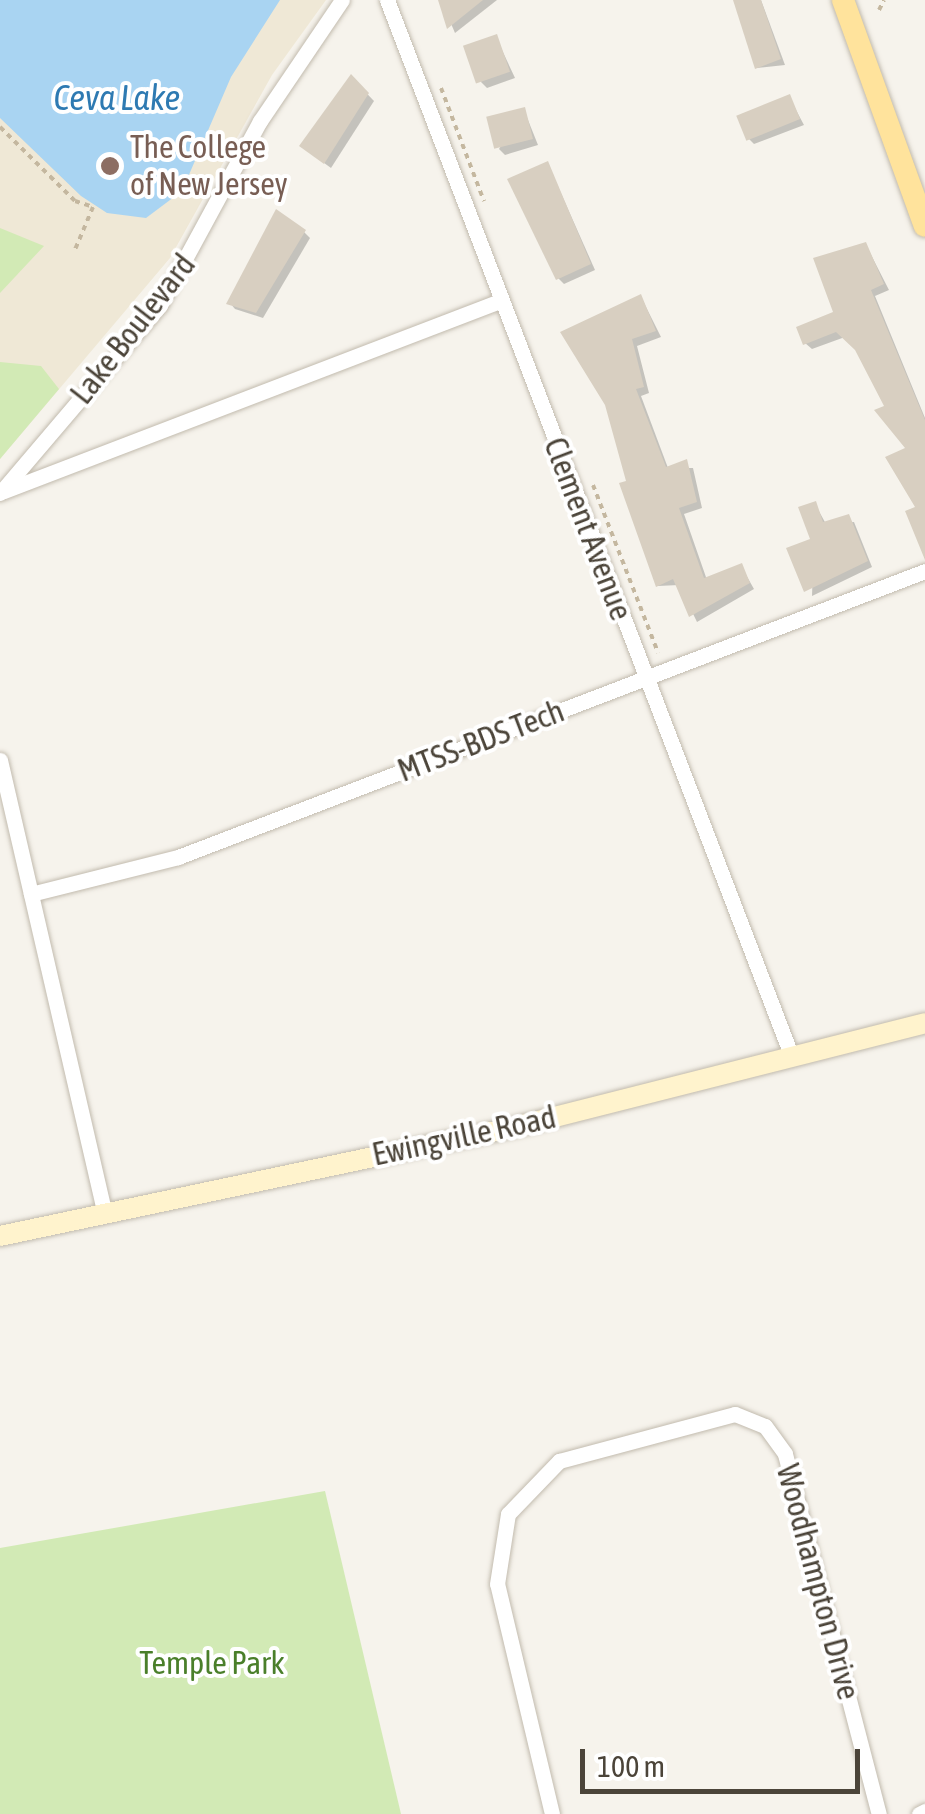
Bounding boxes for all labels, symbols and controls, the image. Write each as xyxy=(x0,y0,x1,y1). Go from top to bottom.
water label: Ceva Lake xyxy=(54,76,180,118)
place label: The College of New Jersey xyxy=(130,129,288,204)
marker: The College of New Jersey xyxy=(99,155,121,177)
street label: Lake Boulevard xyxy=(62,246,204,412)
street label: Clement Avenue xyxy=(536,432,640,626)
street label: MTSS-BDS Tech xyxy=(392,692,570,790)
street label: Ewingville Road xyxy=(369,1098,559,1174)
street label: Woodhampton Drive xyxy=(768,1460,868,1704)
park label: Temple Park xyxy=(139,1644,285,1682)
scale bar xyxy=(585,1729,865,1791)
text: 100 m xyxy=(597,1749,665,1783)

